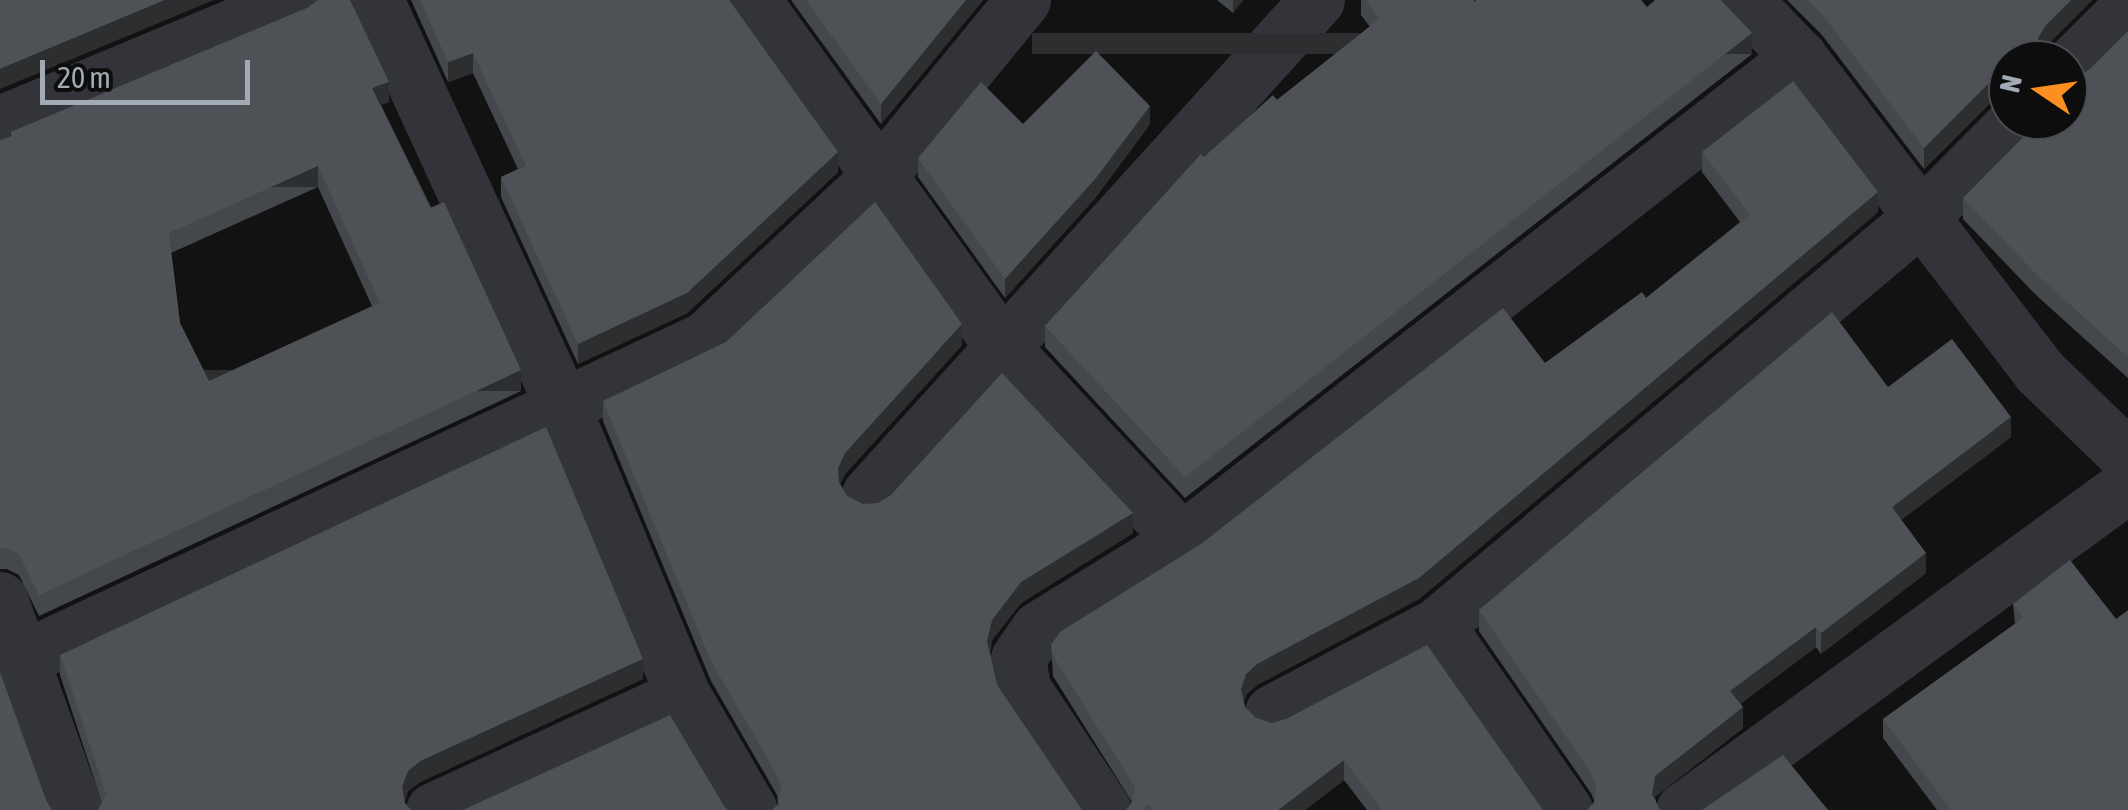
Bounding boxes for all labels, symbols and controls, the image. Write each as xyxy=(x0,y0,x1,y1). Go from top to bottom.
scale bar xyxy=(45,40,255,102)
north arrow xyxy=(1988,40,2088,140)
text: 20 m xyxy=(57,60,111,94)
text: N xyxy=(1993,72,2028,95)

